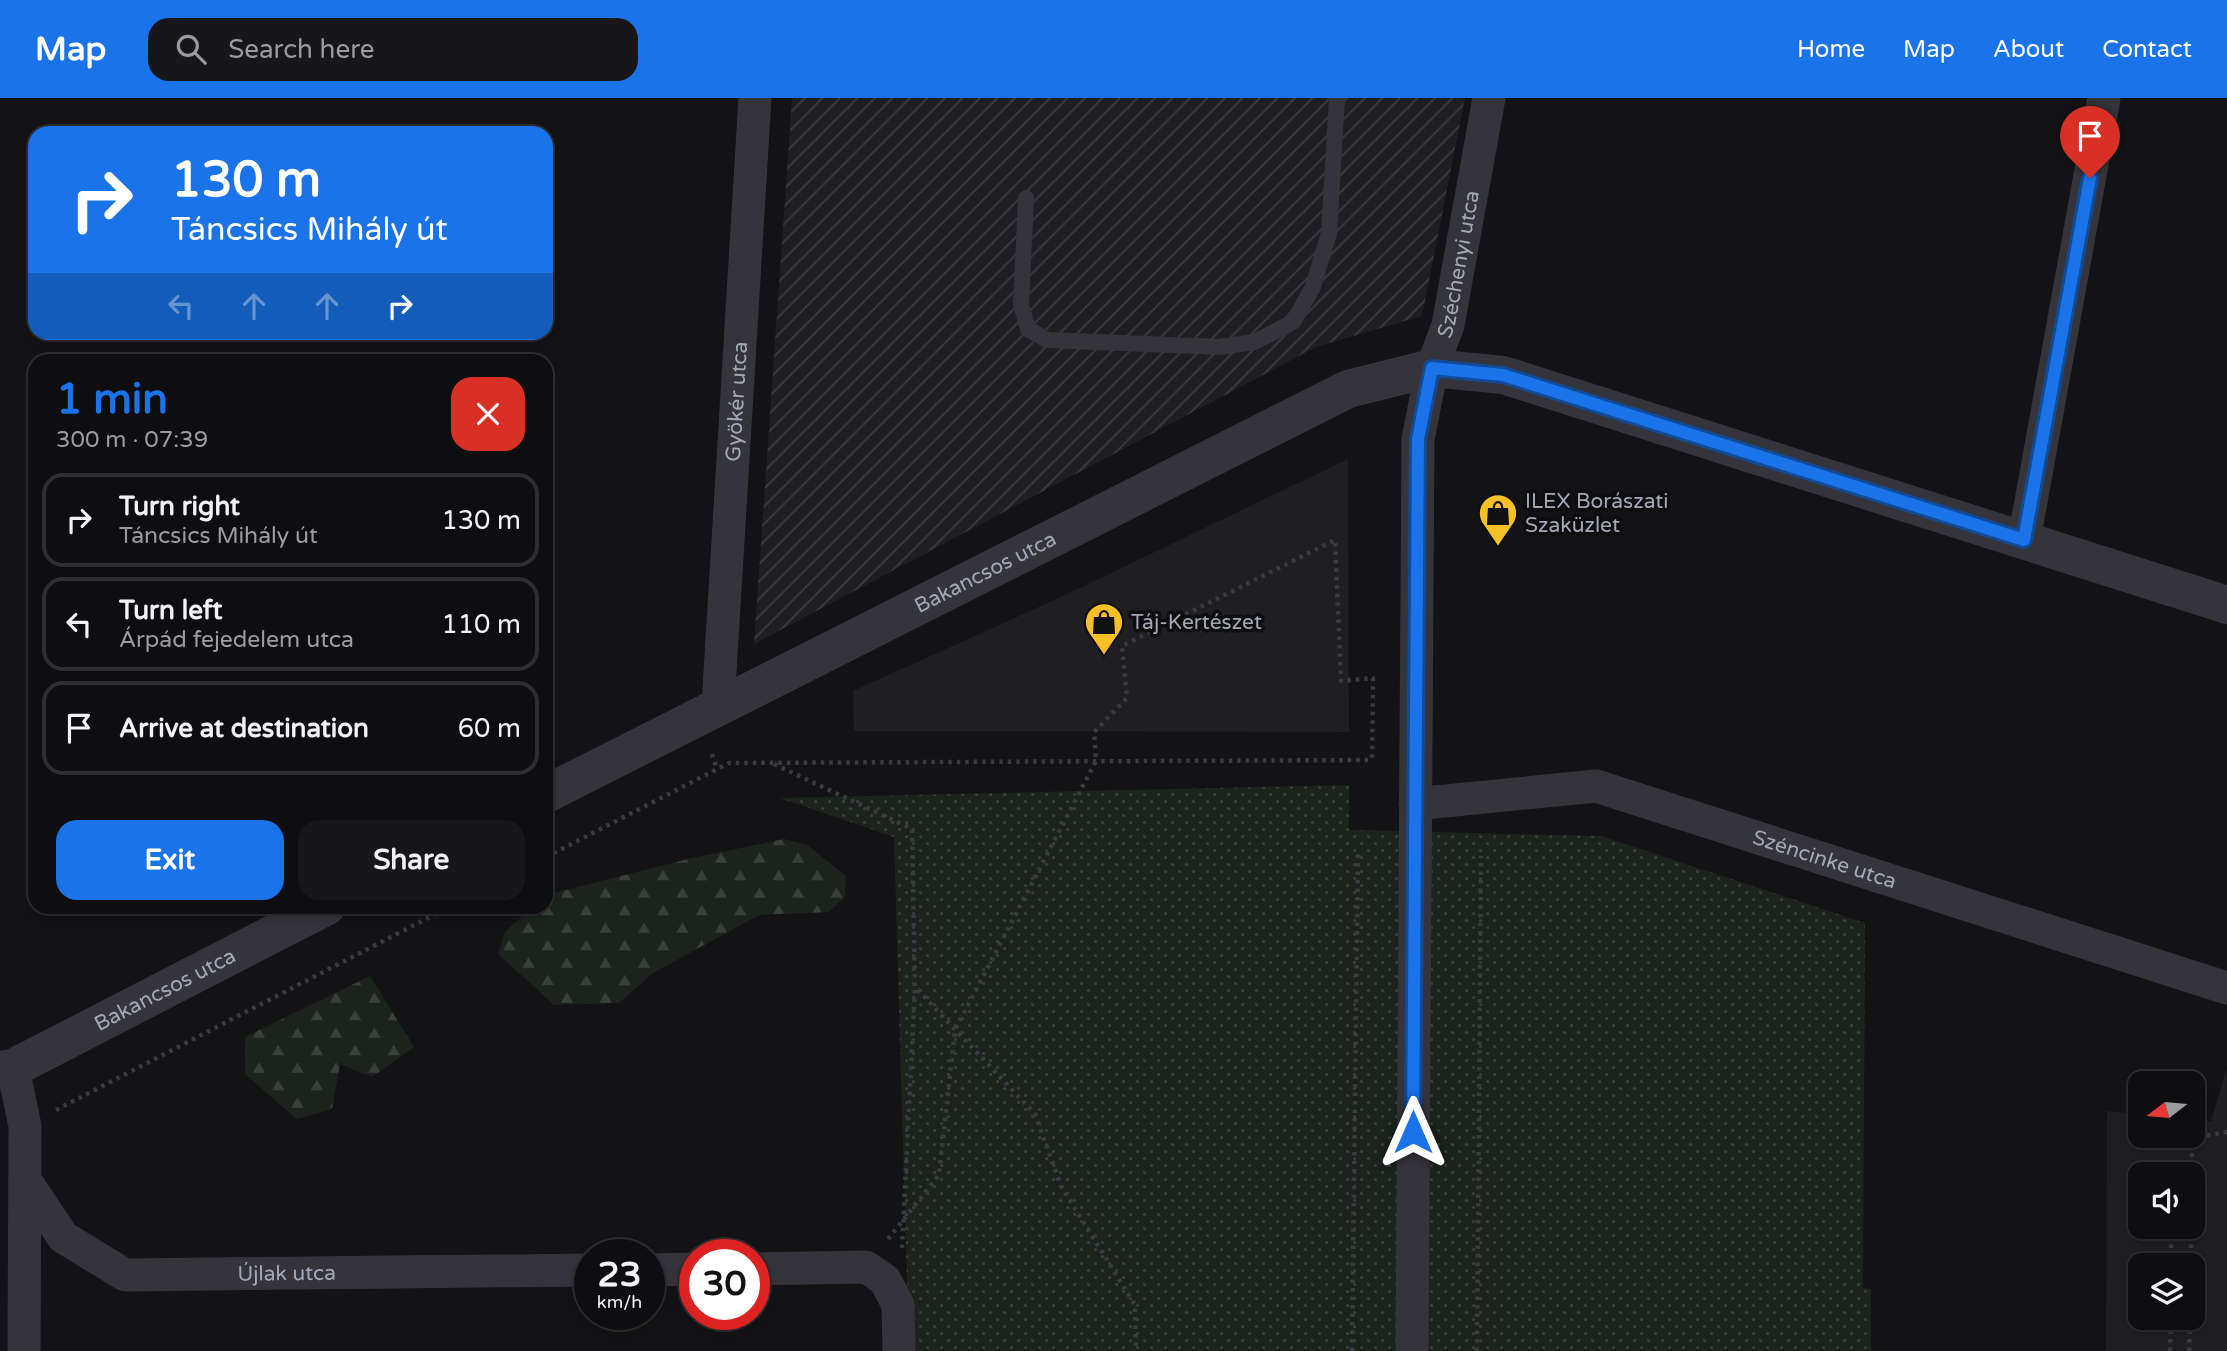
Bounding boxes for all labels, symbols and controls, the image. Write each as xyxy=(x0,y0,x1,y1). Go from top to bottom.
search box xyxy=(148,18,638,81)
text: Map xyxy=(35,30,106,69)
icon: search xyxy=(172,30,210,68)
text: Search here xyxy=(228,34,374,65)
text: Home xyxy=(1797,35,1865,64)
text: Map xyxy=(1903,35,1955,64)
text: About xyxy=(1993,35,2064,64)
text: Contact xyxy=(2102,35,2192,64)
pin xyxy=(2060,106,2120,178)
icon: arrive xyxy=(2071,117,2109,155)
text: 130 m xyxy=(171,151,321,210)
icon: right xyxy=(56,154,147,245)
street label: Széchenyi utca xyxy=(1432,188,1485,342)
text: Táncsics Mihály út xyxy=(171,211,448,249)
icon: left xyxy=(162,287,200,325)
icon: ahead xyxy=(235,287,273,325)
icon: ahead xyxy=(308,287,346,325)
icon: right xyxy=(381,287,419,325)
street label: Gyökér utca xyxy=(720,341,753,462)
text: 1 min xyxy=(56,374,168,425)
button: close xyxy=(451,377,525,451)
text: 300 m · 07:39 xyxy=(56,426,208,454)
place label: ILEX Borászati Szaküzlet xyxy=(1525,489,1668,538)
text: Turn right xyxy=(119,491,240,522)
shop icon: ILEX Borászati Szaküzlet xyxy=(1477,492,1519,547)
icon: right xyxy=(60,501,98,539)
text: 130 m xyxy=(441,505,521,536)
text: Táncsics Mihály út xyxy=(119,522,318,550)
street label: Bakancsos utca xyxy=(910,526,1060,618)
text: Turn left xyxy=(119,595,222,626)
shop icon: Táj-Kertészet xyxy=(1083,601,1125,656)
icon: left xyxy=(60,605,98,643)
text: 110 m xyxy=(441,609,521,640)
place label: Táj-Kertészet xyxy=(1131,610,1262,635)
text: Árpád fejedelem utca xyxy=(119,626,354,654)
icon: arrive xyxy=(60,709,98,747)
text: Arrive at destination xyxy=(119,713,369,744)
text: 60 m xyxy=(458,713,521,744)
button: Exit xyxy=(56,820,284,900)
button: Share xyxy=(298,820,525,900)
street label: Széncinke utca xyxy=(1750,824,1900,894)
street label: Bakancsos utca xyxy=(90,943,240,1036)
north arrow xyxy=(2128,1071,2205,1148)
map controls xyxy=(2128,1071,2205,1330)
position arrow xyxy=(1376,1095,1450,1169)
button: sound xyxy=(2128,1162,2205,1239)
speed limit sign: 30 xyxy=(679,1239,770,1330)
button: layers xyxy=(2128,1253,2205,1330)
text: 23 xyxy=(598,1254,641,1296)
street label: Újlak utca xyxy=(237,1260,336,1286)
text: km/h xyxy=(597,1291,642,1313)

